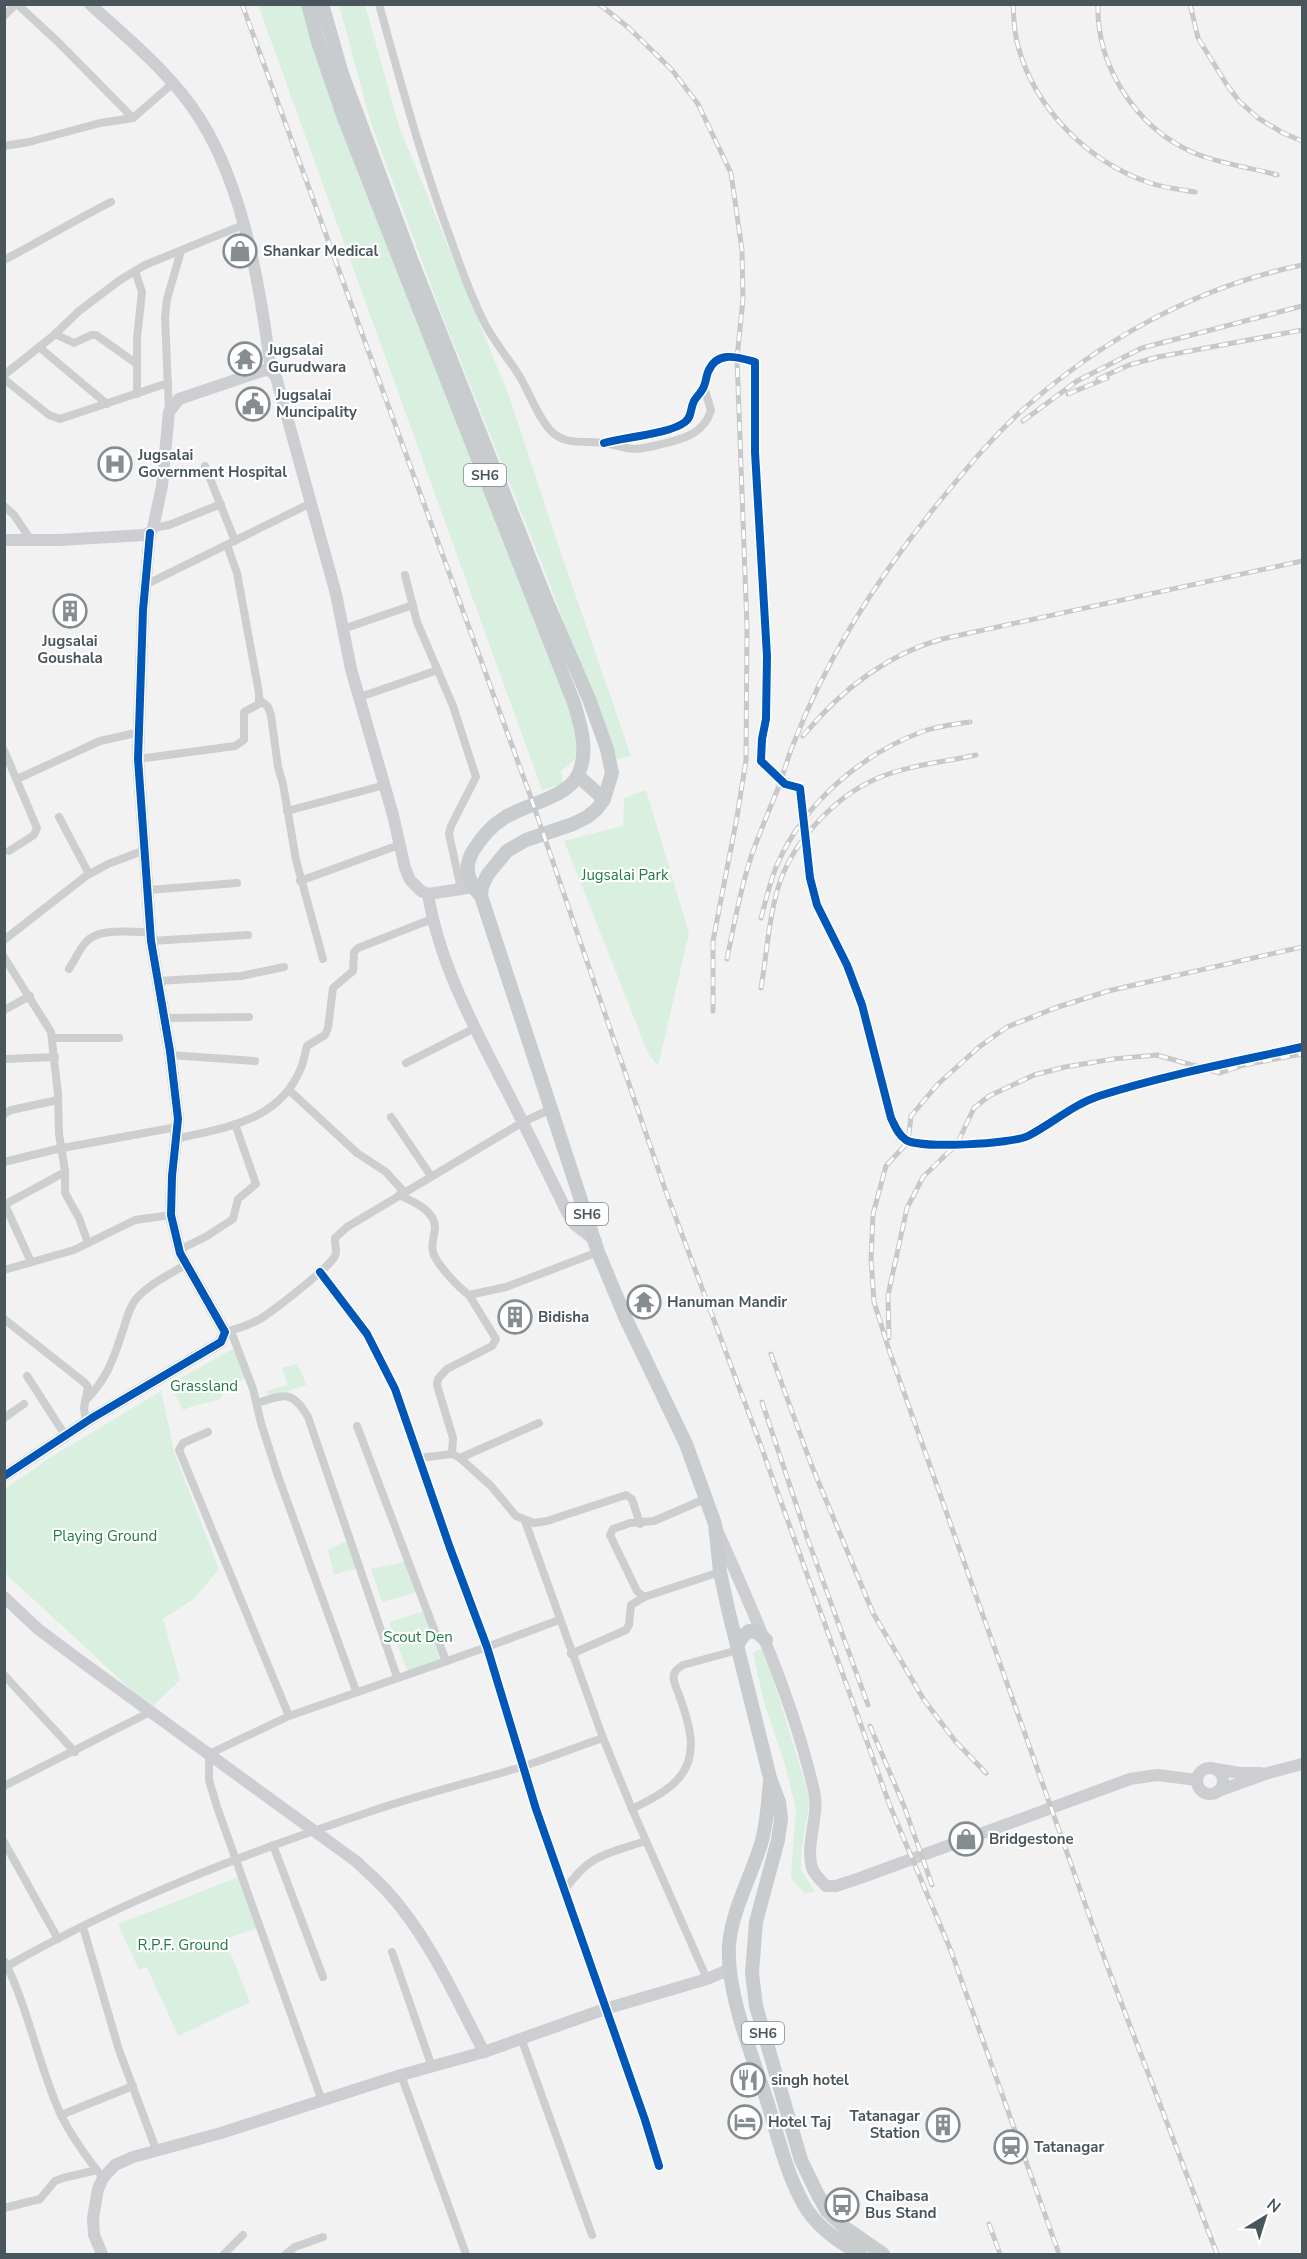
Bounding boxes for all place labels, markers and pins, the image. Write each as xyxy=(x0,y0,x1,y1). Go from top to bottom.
shop icon: Shankar Medical xyxy=(222,233,258,269)
place label: Shankar Medical xyxy=(263,241,379,261)
place label: Jugsalai Gurudwara xyxy=(267,340,346,377)
temple icon: Jugsalai Gurudwara xyxy=(227,341,263,377)
place label: Jugsalai Muncipality xyxy=(275,385,357,422)
public building icon: Jugsalai Muncipality xyxy=(235,386,271,422)
place label: Jugsalai Government Hospital xyxy=(137,445,287,482)
hospital icon: Jugsalai Government Hospital xyxy=(97,446,133,482)
building icon: Jugsalai Goushala xyxy=(52,593,88,629)
place label: Jugsalai Goushala xyxy=(37,631,103,668)
temple icon: Hanuman Mandir xyxy=(626,1284,662,1320)
place label: Hanuman Mandir xyxy=(667,1292,787,1312)
building icon: Bidisha xyxy=(497,1299,533,1335)
place label: Bidisha xyxy=(538,1307,589,1327)
shop icon: Bridgestone xyxy=(948,1821,984,1857)
place label: Bridgestone xyxy=(989,1829,1074,1849)
restaurant icon: singh hotel xyxy=(730,2062,766,2098)
place label: singh hotel xyxy=(771,2070,849,2090)
hotel icon: Hotel Taj xyxy=(727,2104,763,2140)
place label: Tatanagar Station xyxy=(850,2106,920,2143)
building icon: Tatanagar Station xyxy=(925,2107,961,2143)
place label: Hotel Taj xyxy=(768,2112,831,2132)
station icon: Tatanagar xyxy=(993,2129,1029,2165)
place label: Tatanagar xyxy=(1034,2137,1105,2157)
place label: Chaibasa Bus Stand xyxy=(865,2186,937,2223)
bus stop icon: Chaibasa Bus Stand xyxy=(824,2187,860,2223)

